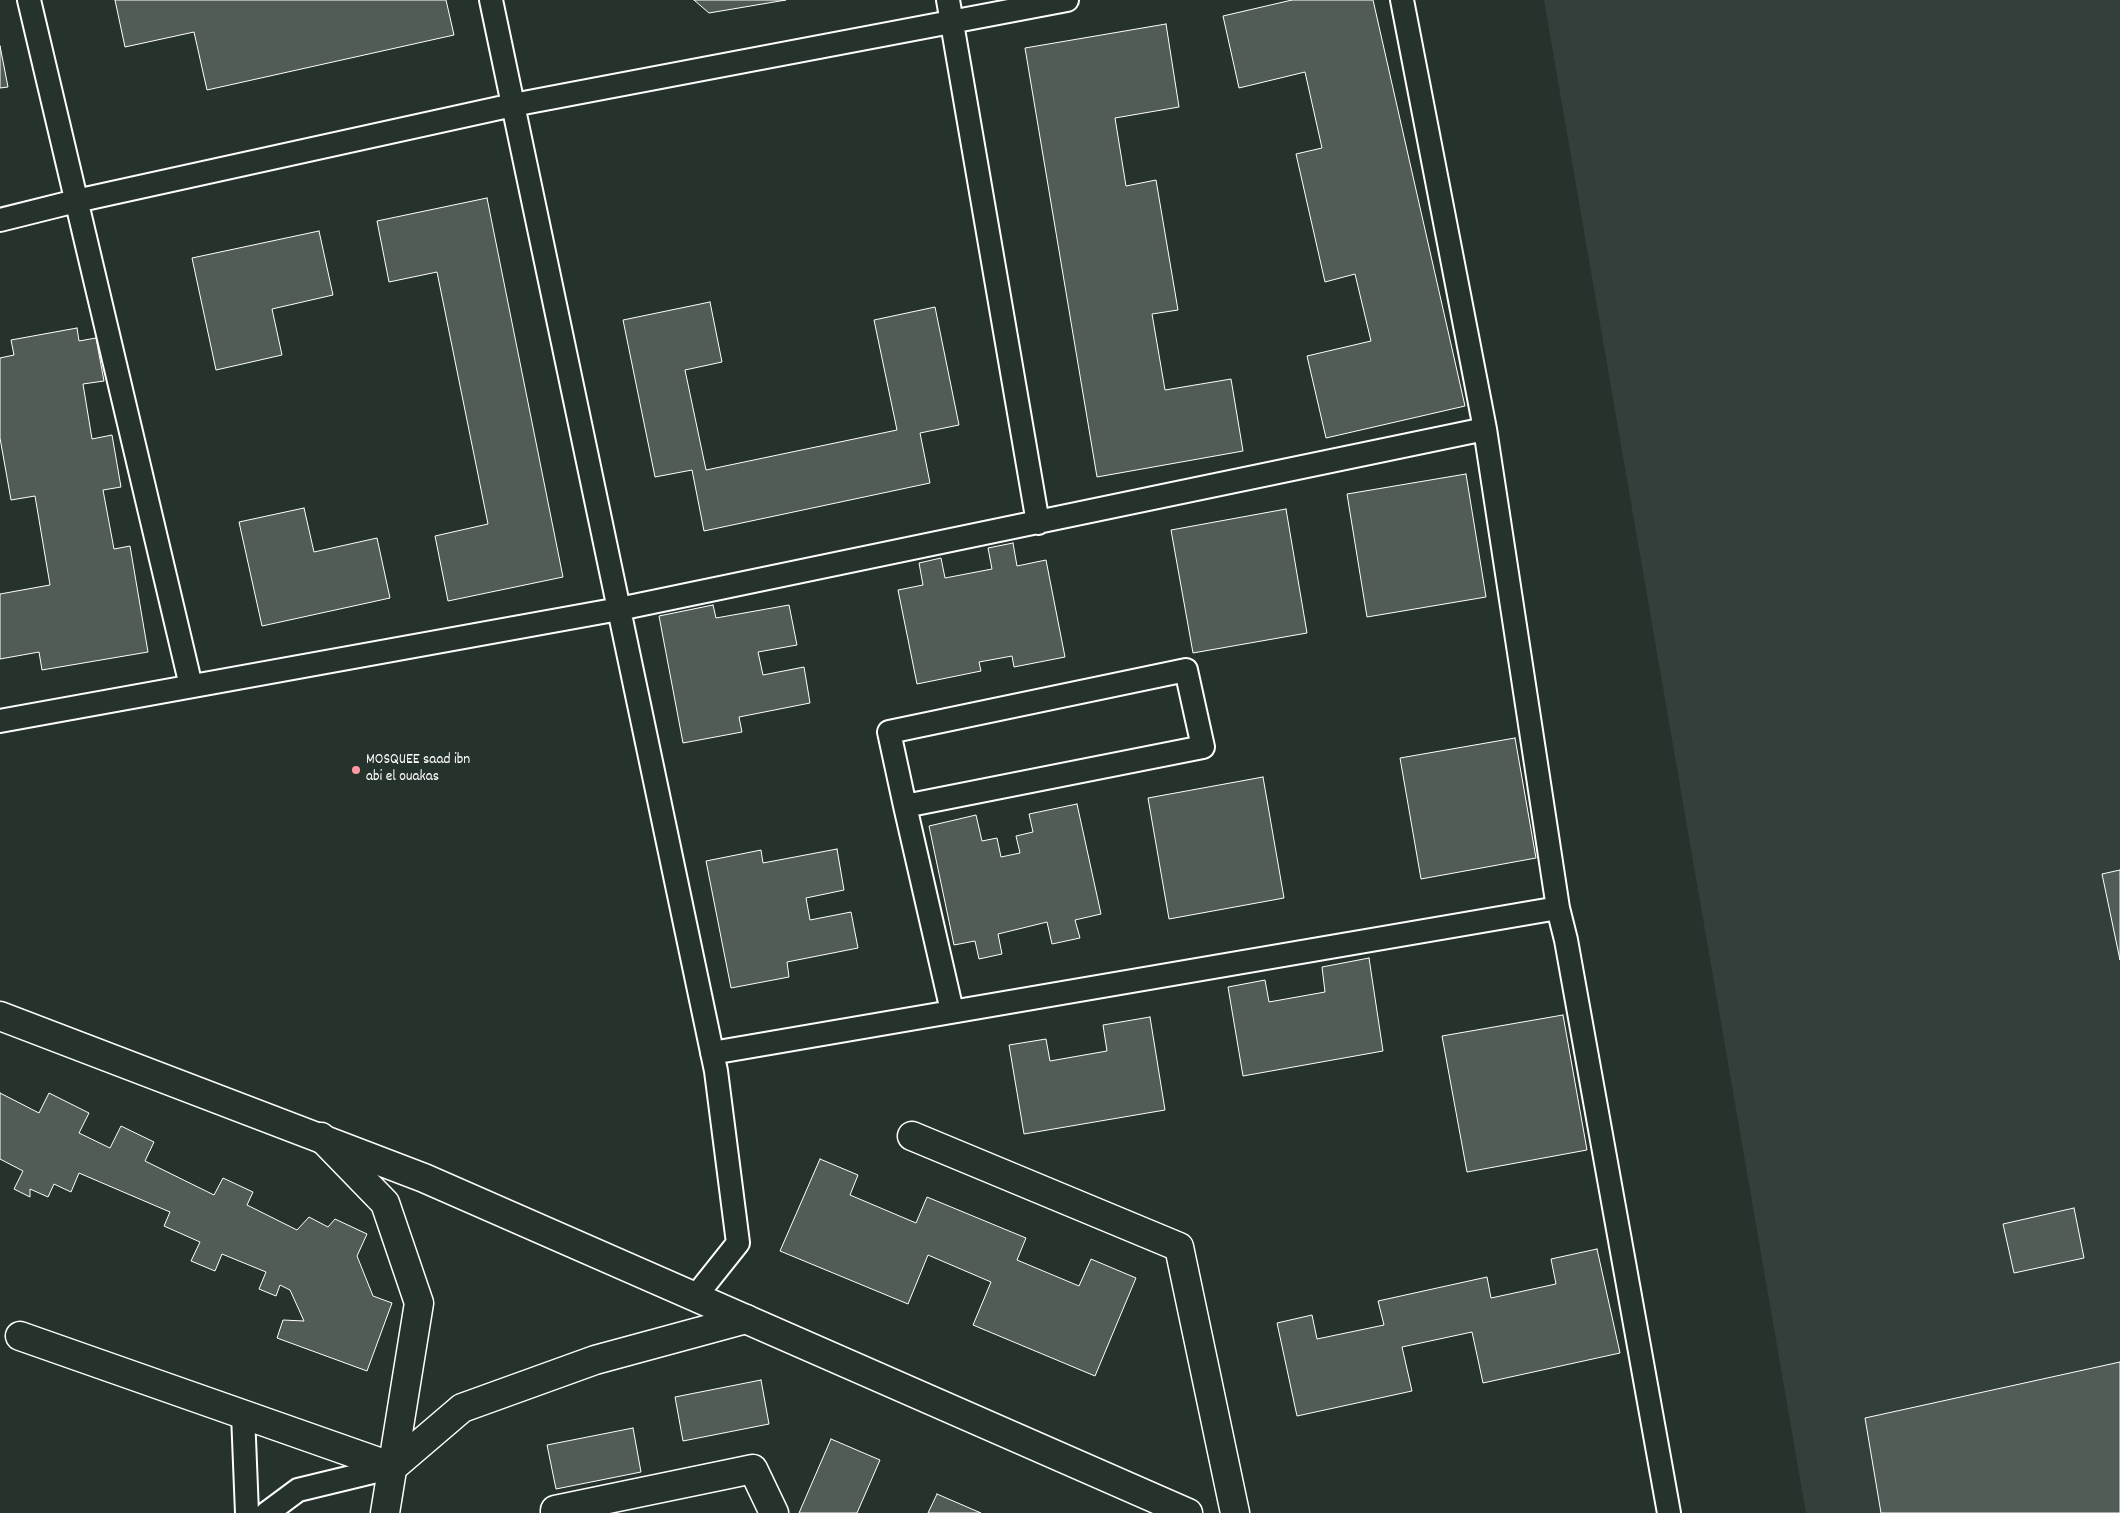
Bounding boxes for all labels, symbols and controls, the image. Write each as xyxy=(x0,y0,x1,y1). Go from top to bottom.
place label: MOSQUEE saad ibn abi el ouakas xyxy=(366,752,470,787)
marker: MOSQUEE saad ibn abi el ouakas xyxy=(350,764,362,776)

